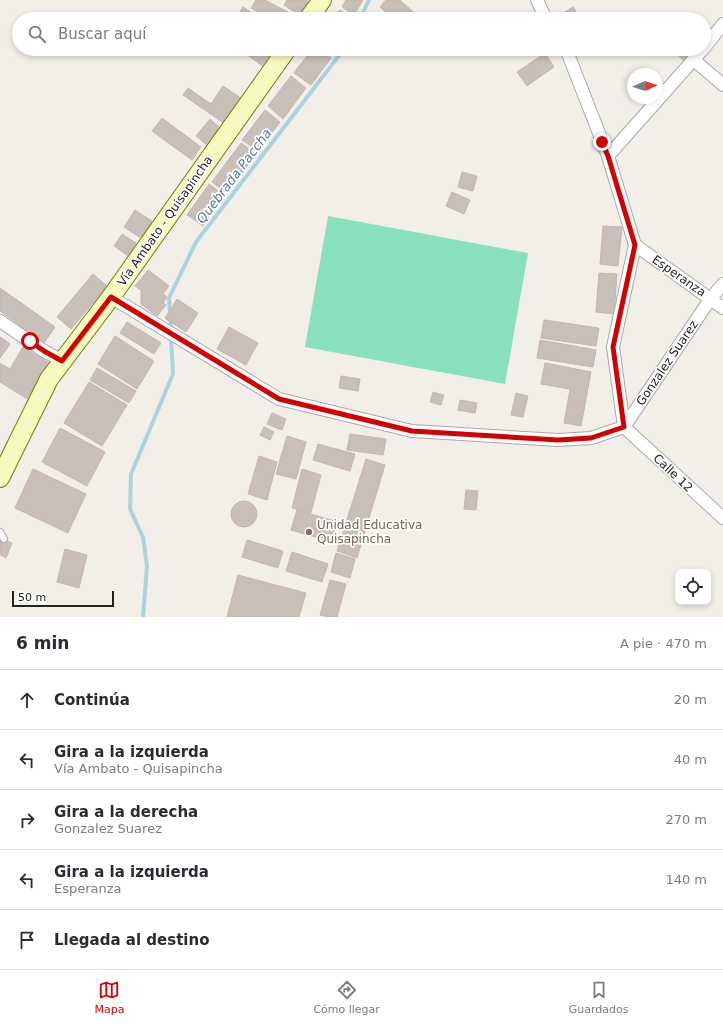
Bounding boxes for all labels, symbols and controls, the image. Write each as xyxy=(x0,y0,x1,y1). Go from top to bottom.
search box xyxy=(12,12,711,56)
icon: search xyxy=(26,23,48,45)
text: Buscar aquí xyxy=(58,25,146,43)
north arrow xyxy=(627,68,663,104)
water label: Quebrada Paccha xyxy=(193,126,275,226)
route end xyxy=(593,133,611,151)
street label: Vía Ambato - Quisapincha xyxy=(115,153,215,289)
street label: Esperanza xyxy=(649,252,709,300)
street label: Gonzalez Suarez xyxy=(633,318,701,408)
route start xyxy=(21,332,39,350)
street label: Calle 12 xyxy=(650,451,696,495)
place label: Unidad Educativa Quisapincha xyxy=(317,518,422,546)
marker: Unidad Educativa Quisapincha xyxy=(304,527,314,537)
map controls xyxy=(675,569,711,605)
button: locate xyxy=(675,569,711,605)
scale bar xyxy=(12,589,114,608)
text: 50 m xyxy=(18,591,46,604)
text: 6 min xyxy=(16,633,69,653)
text: A pie · 470 m xyxy=(620,636,707,651)
icon: ahead xyxy=(16,689,38,711)
text: Continúa xyxy=(54,691,130,709)
text: 20 m xyxy=(674,692,707,707)
text: Gira a la izquierda xyxy=(54,743,209,761)
icon: left xyxy=(16,749,38,771)
text: 40 m xyxy=(674,752,707,767)
text: Vía Ambato - Quisapincha xyxy=(54,761,223,776)
text: Gira a la derecha xyxy=(54,803,198,821)
icon: right xyxy=(16,809,38,831)
text: 270 m xyxy=(665,812,707,827)
text: Gonzalez Suarez xyxy=(54,821,162,836)
text: Gira a la izquierda xyxy=(54,863,209,881)
icon: left xyxy=(16,869,38,891)
text: 140 m xyxy=(665,872,707,887)
text: Esperanza xyxy=(54,881,122,896)
icon: arrive xyxy=(16,929,38,951)
text: Llegada al destino xyxy=(54,931,209,949)
tab: Mapa xyxy=(94,979,124,1016)
tab: Cómo llegar xyxy=(313,979,380,1016)
tab: Guardados xyxy=(569,979,629,1016)

